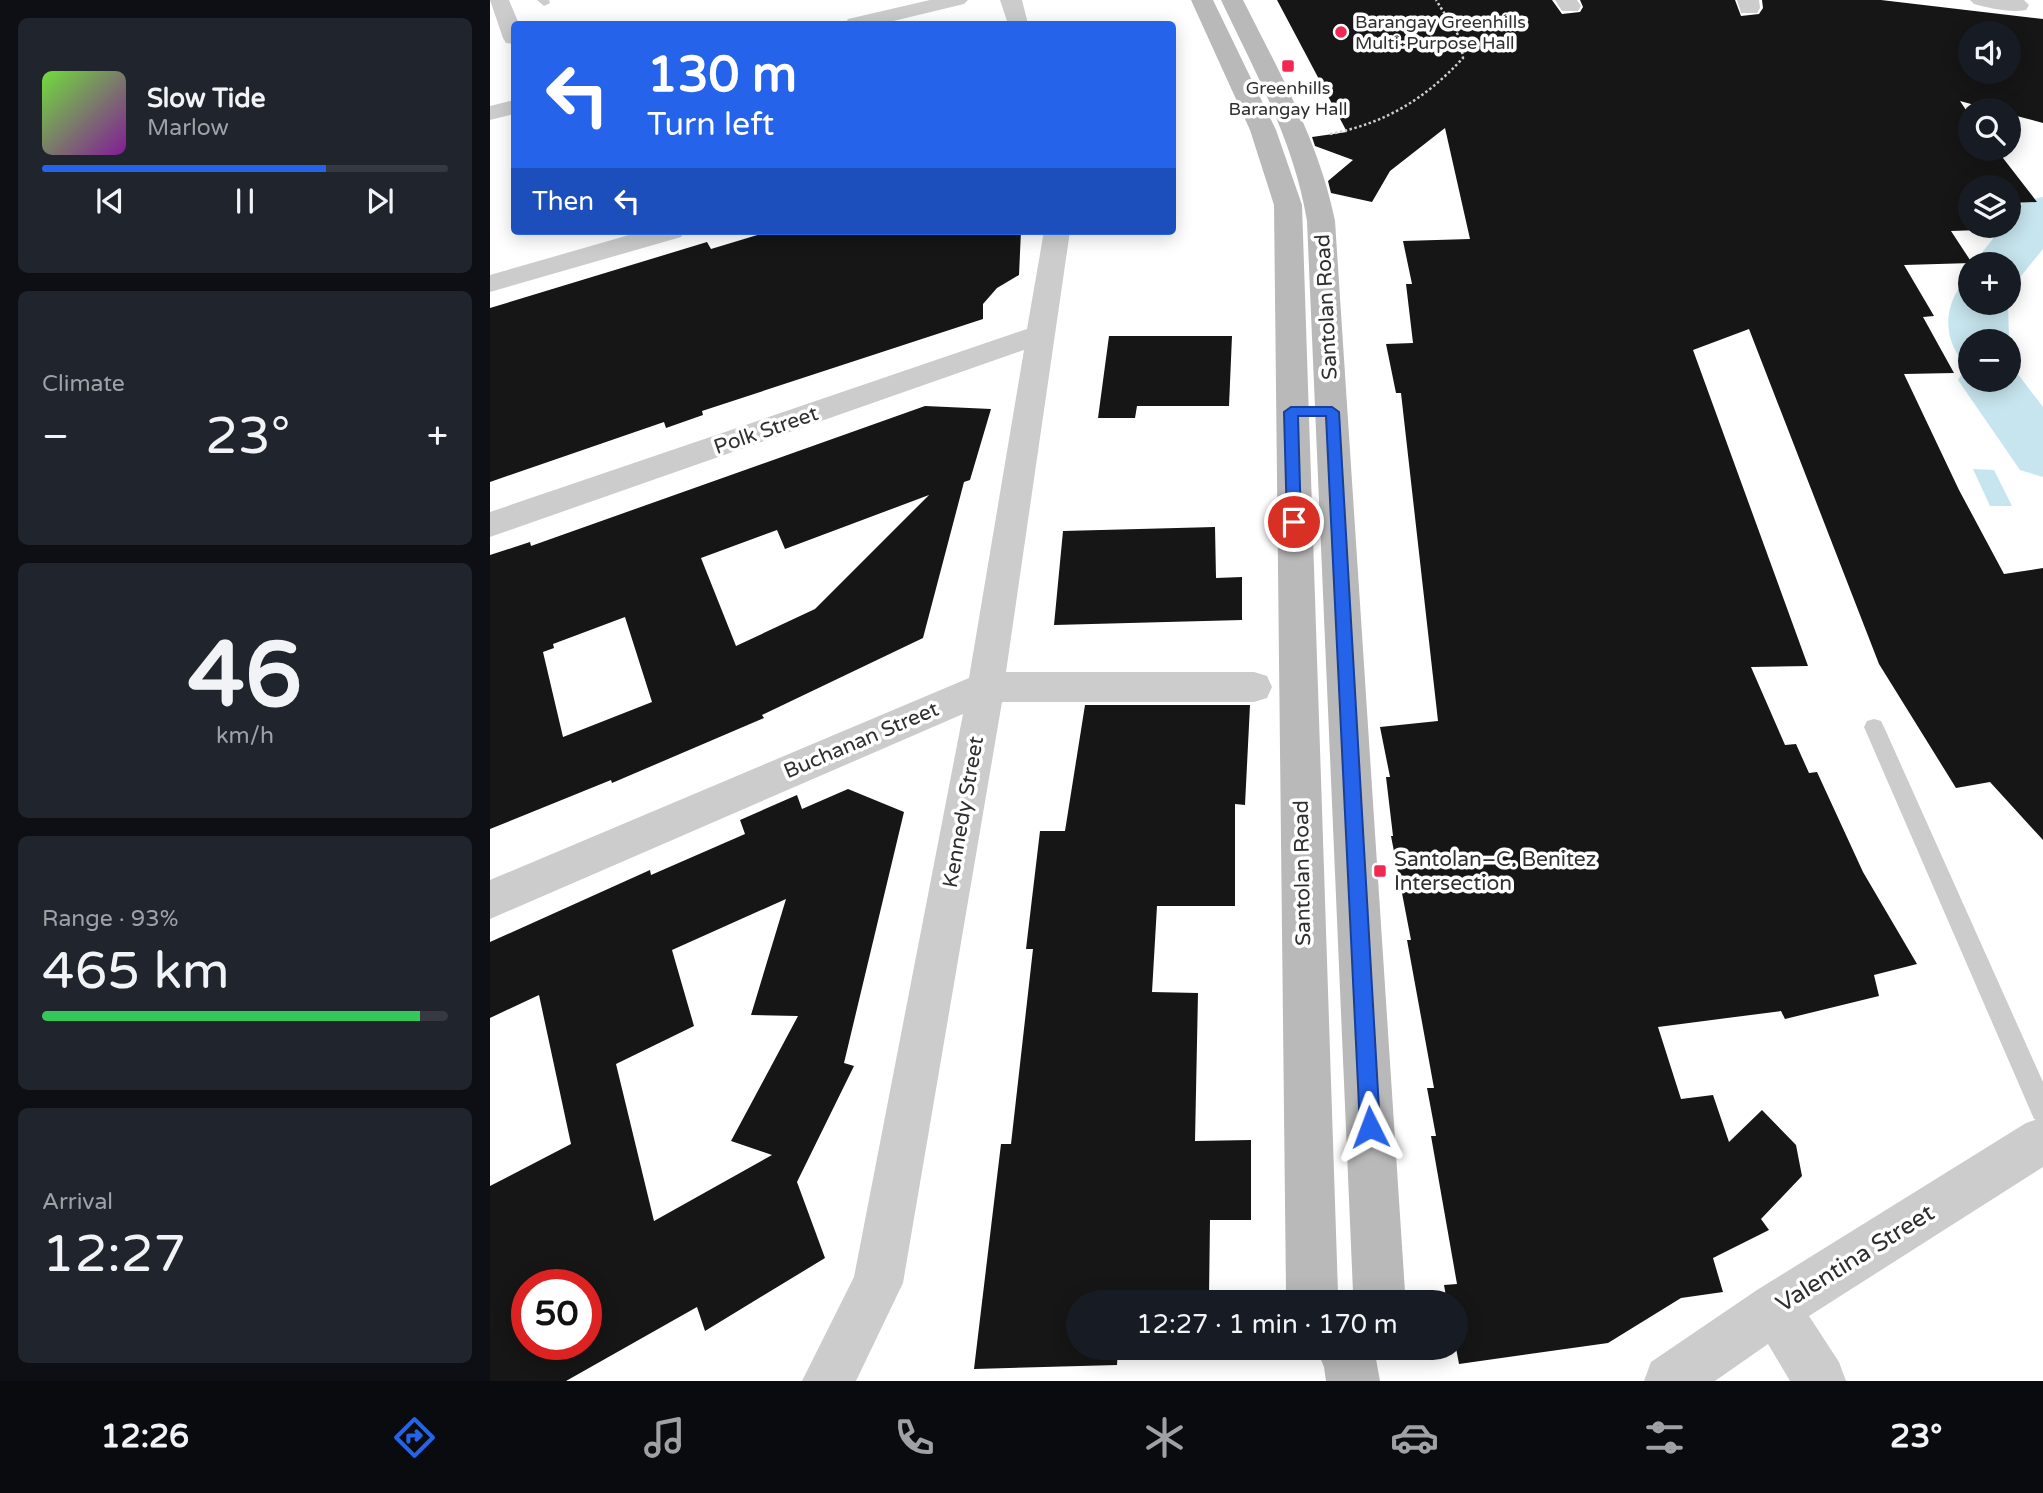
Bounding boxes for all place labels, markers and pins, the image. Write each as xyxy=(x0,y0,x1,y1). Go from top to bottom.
place label: Barangay Greenhills Multi-Purpose Hall xyxy=(1355,11,1526,54)
marker: Barangay Greenhills Multi-Purpose Hall xyxy=(1333,24,1349,40)
marker: Greenhills Barangay Hall xyxy=(1280,58,1296,74)
place label: Greenhills Barangay Hall xyxy=(1229,77,1347,120)
pin xyxy=(1264,492,1324,552)
place label: Santolan–C. Benitez Intersection xyxy=(1394,847,1596,896)
marker: Santolan–C. Benitez Intersection xyxy=(1372,863,1388,879)

